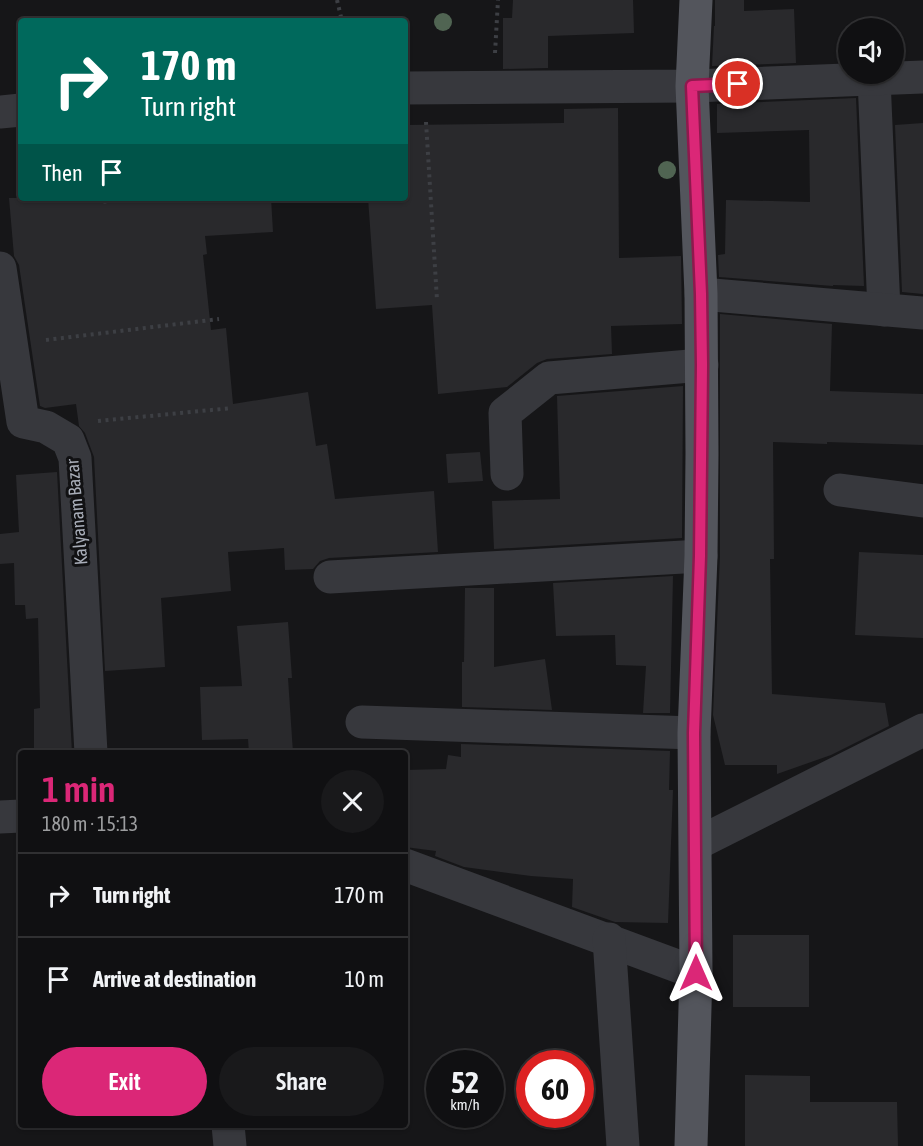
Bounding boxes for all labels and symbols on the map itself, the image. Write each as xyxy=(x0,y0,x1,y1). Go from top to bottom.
pin xyxy=(712,58,763,109)
street label: Kalyanam Bazar xyxy=(61,457,92,566)
position arrow xyxy=(664,941,728,1005)
speed limit sign: 60 xyxy=(516,1050,594,1128)

